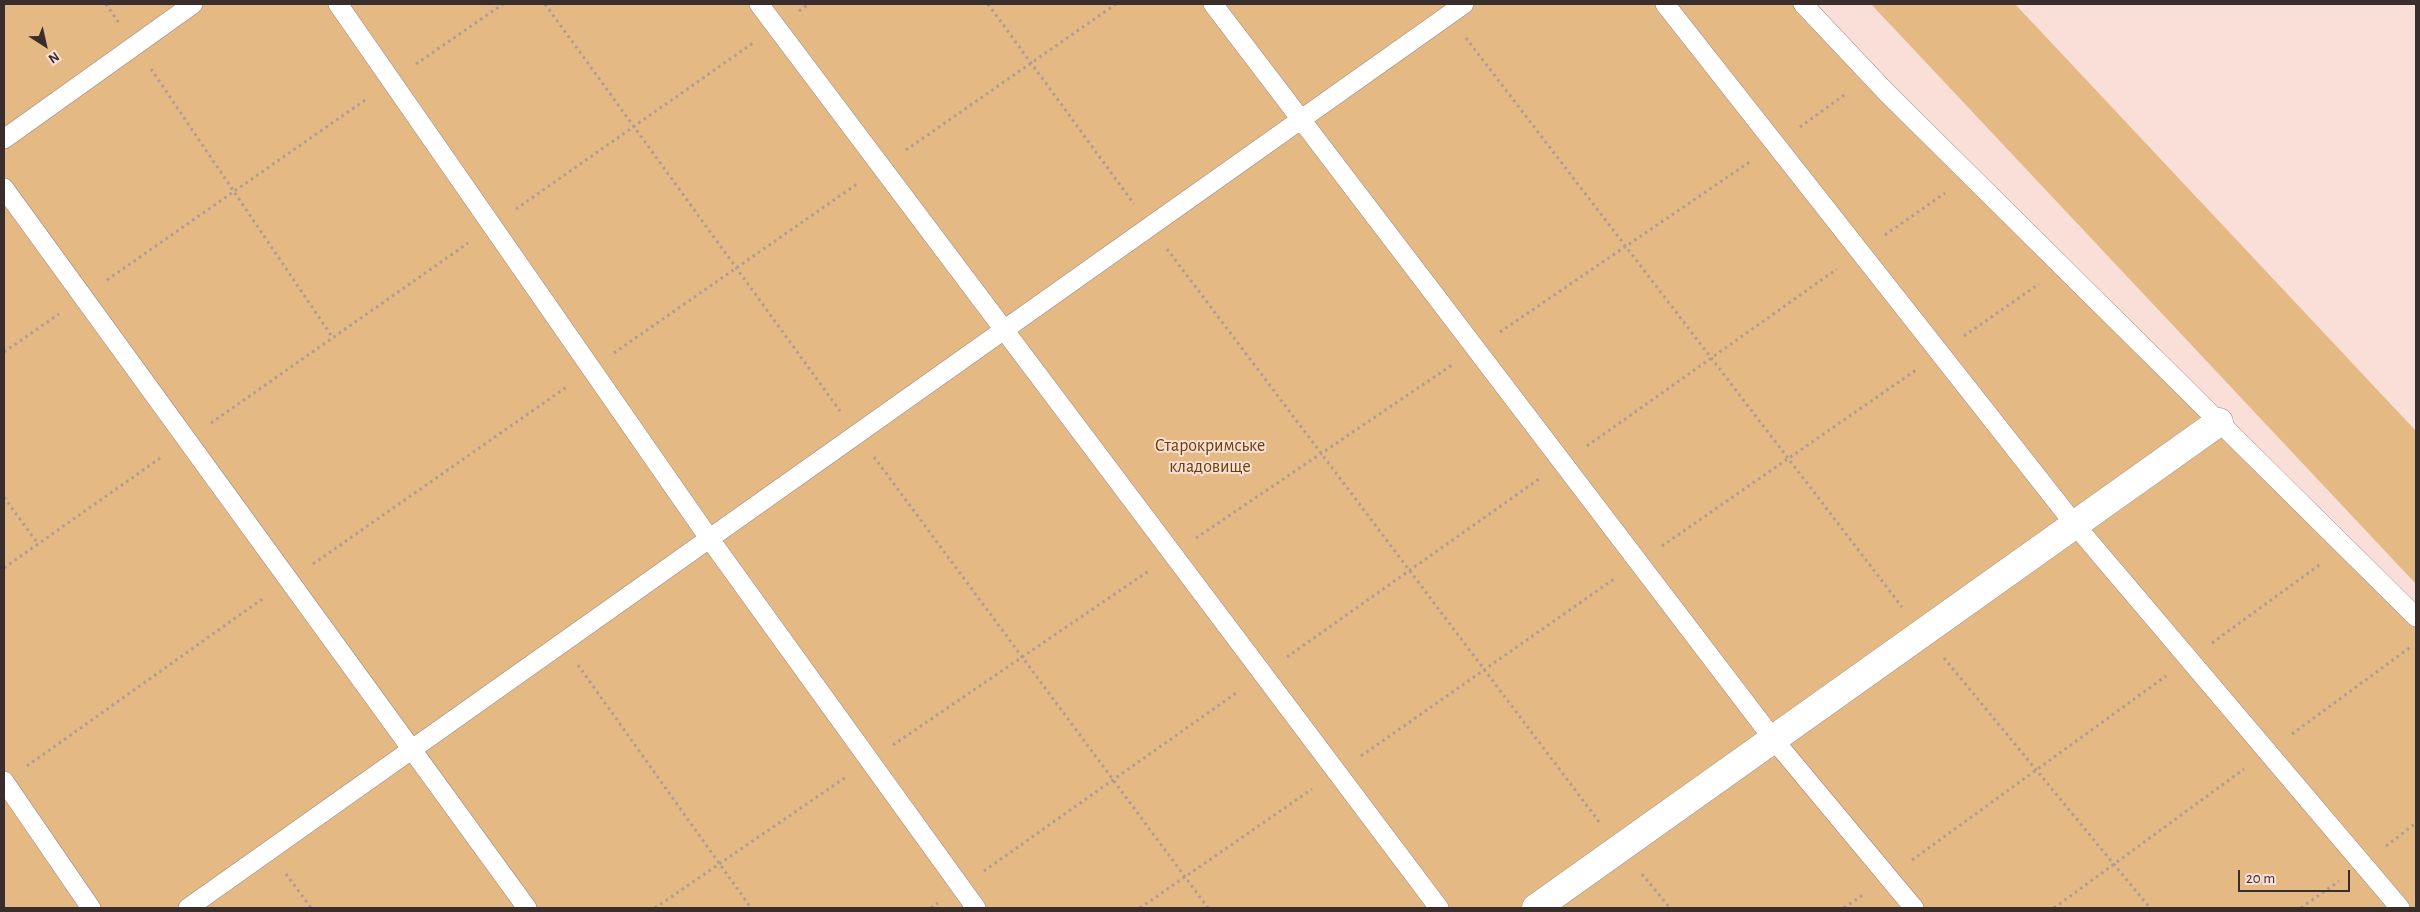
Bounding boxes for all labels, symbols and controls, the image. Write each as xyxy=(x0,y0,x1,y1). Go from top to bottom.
north arrow xyxy=(20,20,70,70)
text: N xyxy=(46,49,62,66)
park label: Старокримське кладовище xyxy=(1155,435,1265,478)
scale bar xyxy=(2240,860,2352,892)
text: 20 m xyxy=(2246,871,2275,886)

